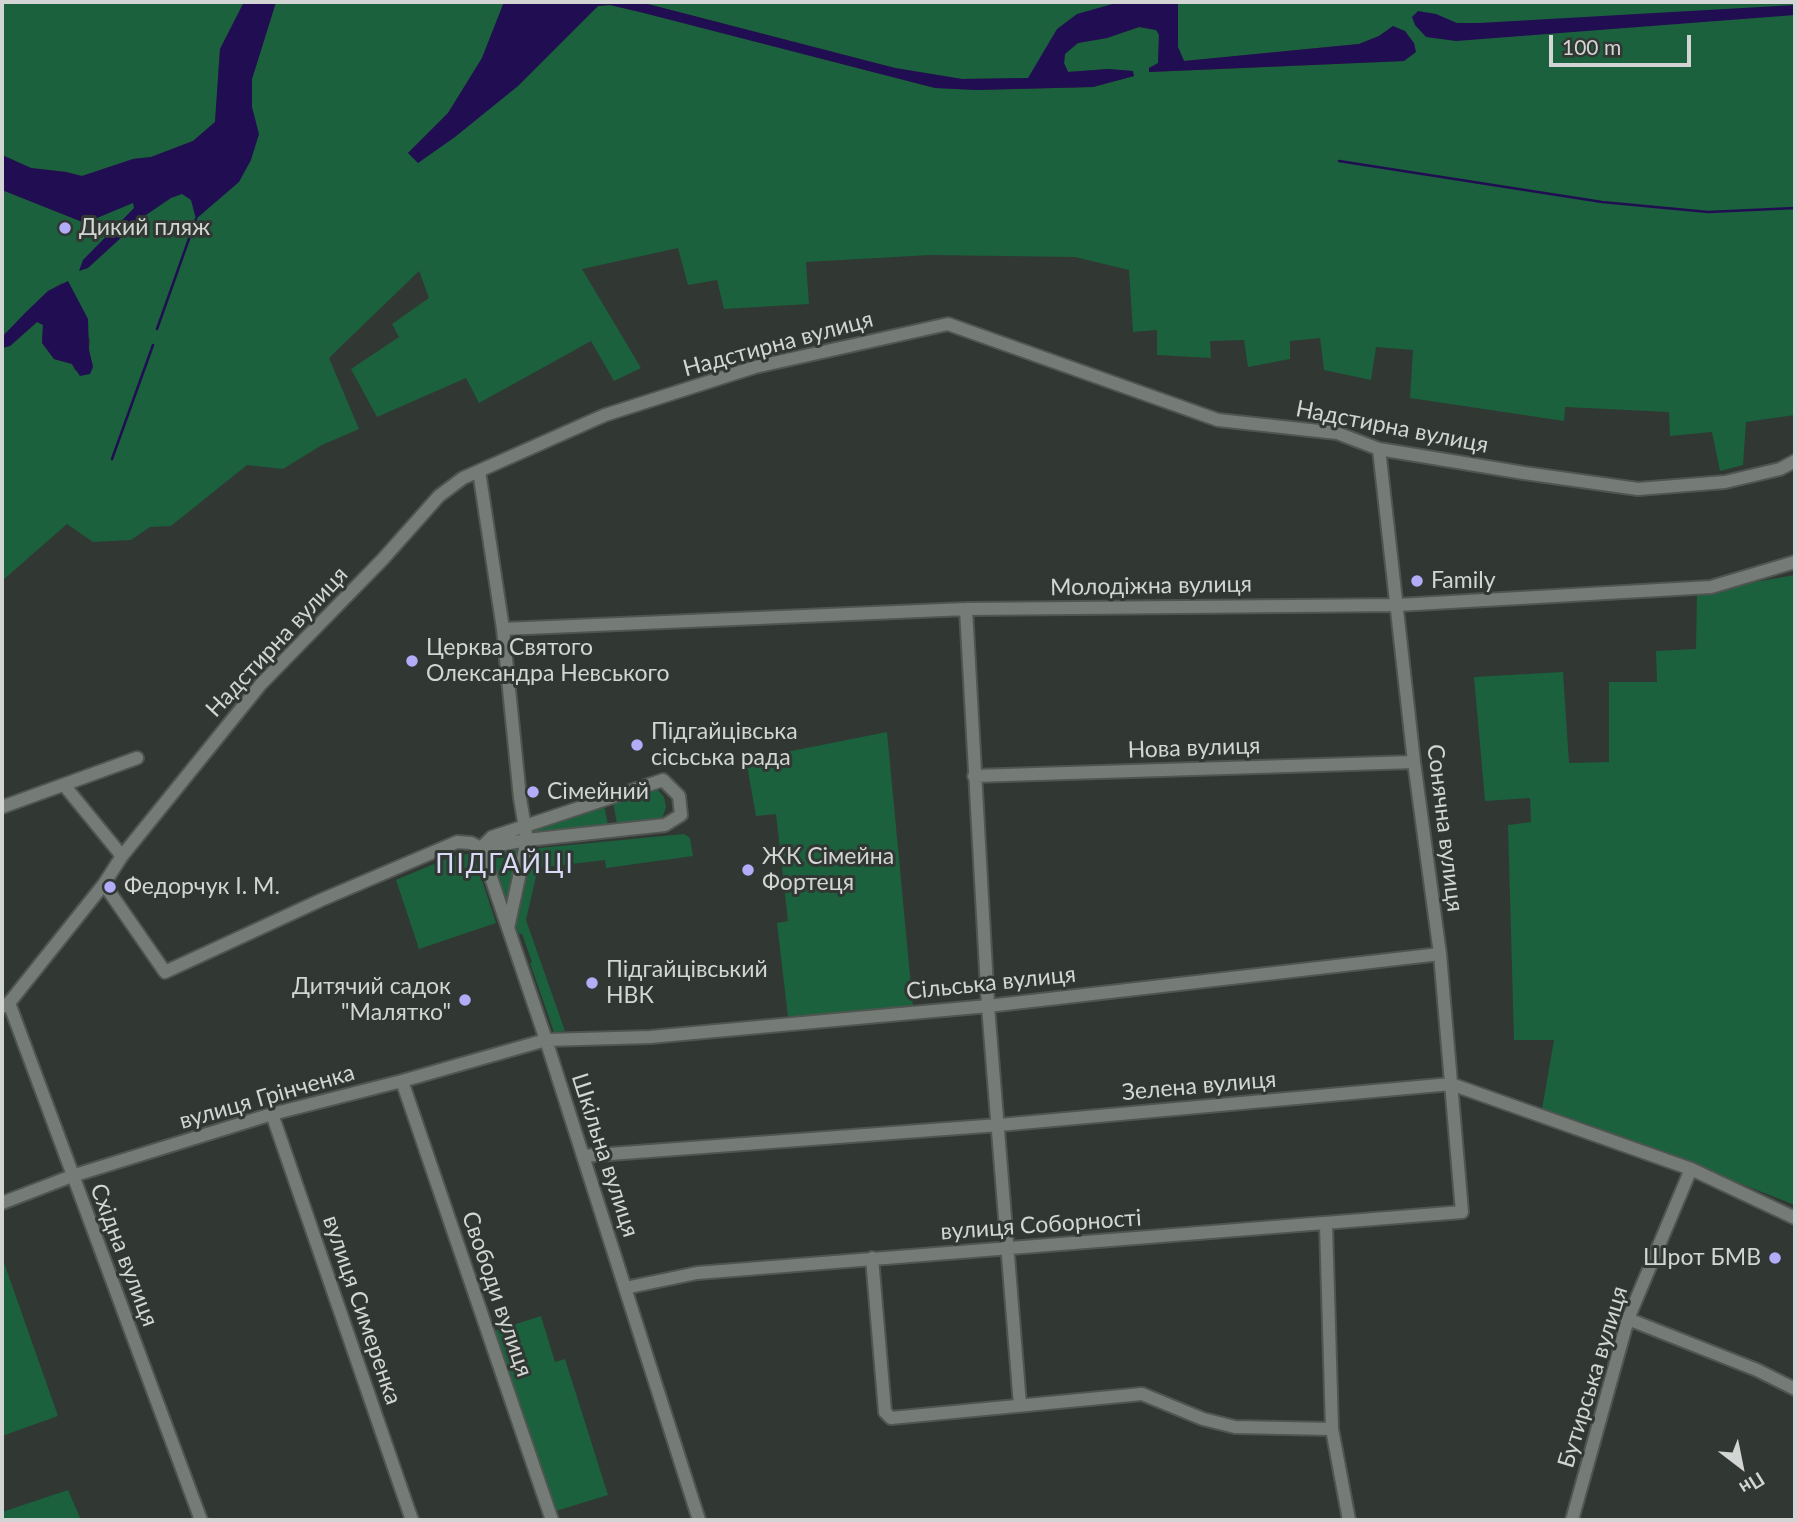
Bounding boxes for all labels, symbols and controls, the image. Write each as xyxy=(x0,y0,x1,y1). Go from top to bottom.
scale bar xyxy=(1552,21,1694,65)
text: 100 m xyxy=(1562,34,1621,59)
place label: Дикий пляж xyxy=(79,214,210,242)
marker: Дикий пляж xyxy=(57,220,73,236)
street label: Надстирна вулиця xyxy=(680,305,876,383)
street label: Надстирна вулиця xyxy=(1293,395,1491,459)
street label: Надстирна вулиця xyxy=(200,561,354,723)
place label: Family xyxy=(1431,567,1496,595)
street label: Молодіжна вулиця xyxy=(1050,570,1252,602)
marker: Family xyxy=(1409,573,1425,589)
place label: Церква Святого Олександра Невського xyxy=(426,634,669,688)
marker: Церква Святого Олександра Невського xyxy=(404,653,420,669)
place label: Підгайцівська сісьська рада xyxy=(651,718,798,772)
street label: Нова вулиця xyxy=(1127,732,1261,764)
marker: Підгайцівська сісьська рада xyxy=(629,737,645,753)
street label: Сонячна вулиця xyxy=(1421,743,1469,913)
place label: Сімейний xyxy=(547,778,649,806)
marker: Сімейний xyxy=(525,784,541,800)
place label: ЖК Сімейна Фортеця xyxy=(762,843,894,897)
district label: ПІДГАЙЦІ xyxy=(436,849,574,881)
marker: ЖК Сімейна Фортеця xyxy=(740,862,756,878)
place label: Федорчук І. М. xyxy=(124,873,280,901)
marker: Федорчук І. М. xyxy=(102,879,118,895)
place label: Підгайцівський НВК xyxy=(606,956,768,1010)
street label: Сільська вулиця xyxy=(905,960,1077,1006)
place label: Дитячий садок "Малятко" xyxy=(292,973,451,1027)
marker: Підгайцівський НВК xyxy=(584,975,600,991)
marker: Дитячий садок "Малятко" xyxy=(457,992,473,1008)
street label: вулиця Грінченка xyxy=(176,1059,358,1135)
street label: Зелена вулиця xyxy=(1121,1066,1277,1106)
street label: Шкільна вулиця xyxy=(566,1070,644,1240)
street label: Східна вулиця xyxy=(84,1180,164,1330)
street label: вулиця Соборності xyxy=(940,1204,1142,1246)
street label: Свободи вулиця xyxy=(456,1208,538,1380)
street label: вулиця Симеренка xyxy=(317,1212,407,1408)
place label: Шрот БМВ xyxy=(1643,1244,1761,1272)
marker: Шрот БМВ xyxy=(1767,1250,1783,1266)
street label: Бутирська вулиця xyxy=(1552,1283,1634,1471)
north arrow xyxy=(1706,1431,1776,1501)
text: Пн xyxy=(1736,1468,1769,1501)

